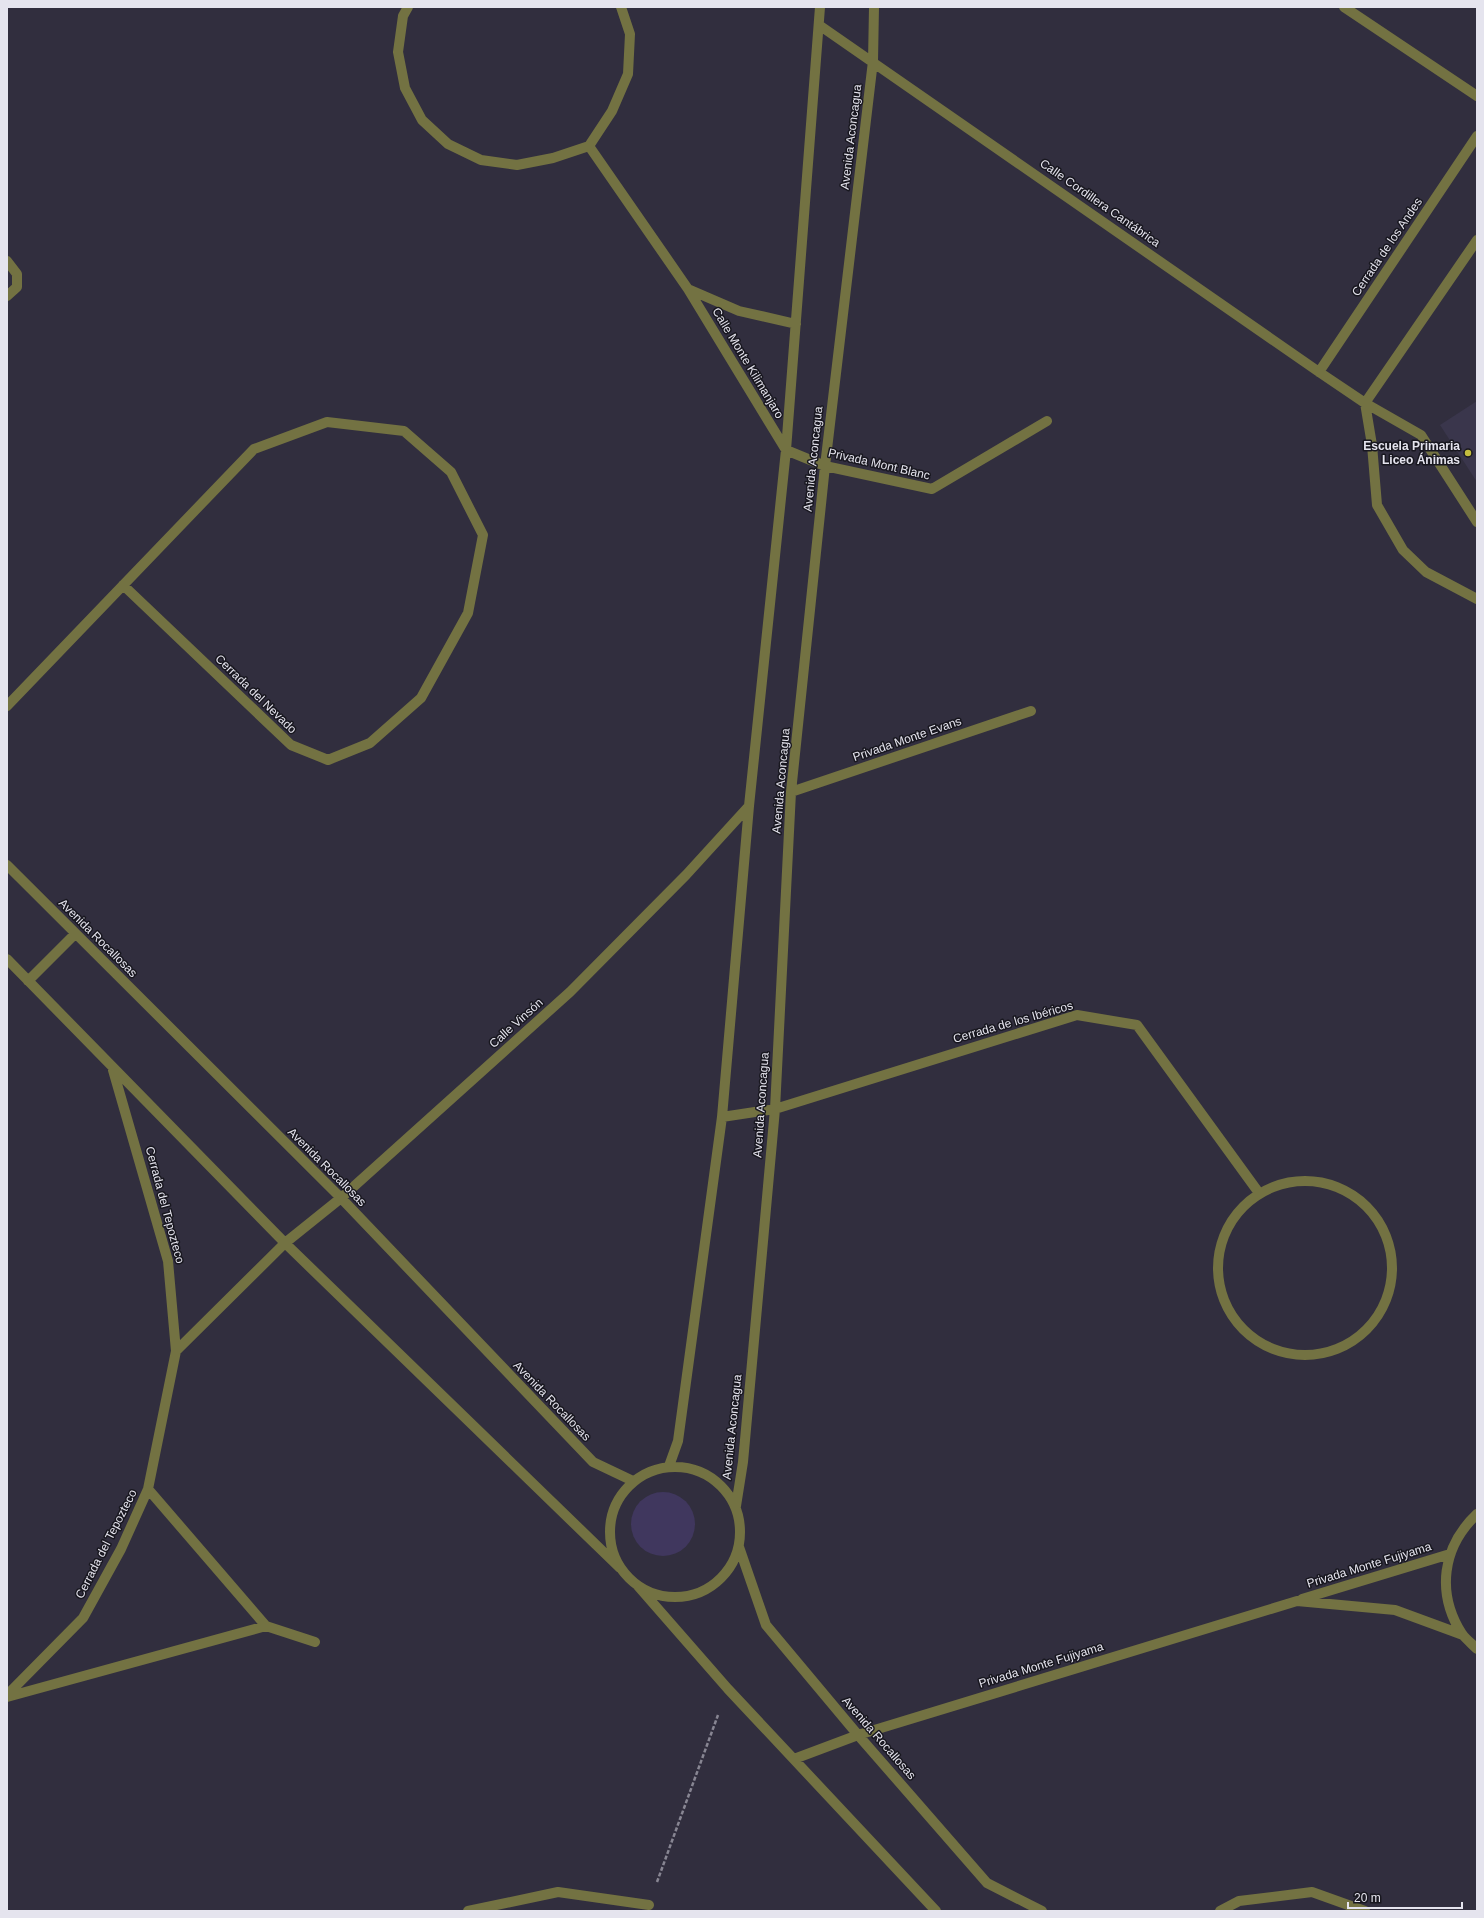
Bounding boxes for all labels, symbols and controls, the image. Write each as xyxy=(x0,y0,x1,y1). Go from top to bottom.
street label: Avenida Aconcagua xyxy=(838,83,864,190)
street label: Calle Cordillera Cantábrica xyxy=(1037,156,1163,250)
street label: Cerrada de los Andes xyxy=(1349,195,1425,299)
street label: Calle Monte Kilimanjaro xyxy=(709,305,787,421)
street label: Avenida Aconcagua xyxy=(801,405,826,512)
place label: Escuela Primaria Liceo Ánimas xyxy=(1363,439,1460,467)
street label: Privada Mont Blanc xyxy=(827,445,931,483)
marker: Escuela Primaria Liceo Ánimas xyxy=(1463,448,1473,458)
street label: Cerrada del Nevado xyxy=(213,652,300,737)
street label: Privada Monte Evans xyxy=(851,714,963,764)
street label: Avenida Aconcagua xyxy=(769,727,793,834)
street label: Avenida Rocallosas xyxy=(56,896,140,980)
street label: Calle Vinsón xyxy=(486,995,546,1051)
street label: Cerrada de los Ibéricos xyxy=(951,998,1075,1046)
street label: Avenida Aconcagua xyxy=(750,1051,772,1158)
street label: Avenida Rocallosas xyxy=(285,1125,369,1209)
street label: Cerrada del Tepozteco xyxy=(143,1145,187,1265)
street label: Avenida Rocallosas xyxy=(510,1358,594,1444)
street label: Avenida Aconcagua xyxy=(720,1373,745,1480)
street label: Cerrada del Tepozteco xyxy=(72,1487,140,1601)
street label: Privada Monte Fujiyama xyxy=(1305,1539,1433,1591)
street label: Privada Monte Fujiyama xyxy=(977,1639,1105,1691)
street label: Avenida Rocallosas xyxy=(839,1694,919,1782)
scale bar xyxy=(1348,1884,1462,1910)
text: 20 m xyxy=(1354,1891,1381,1905)

